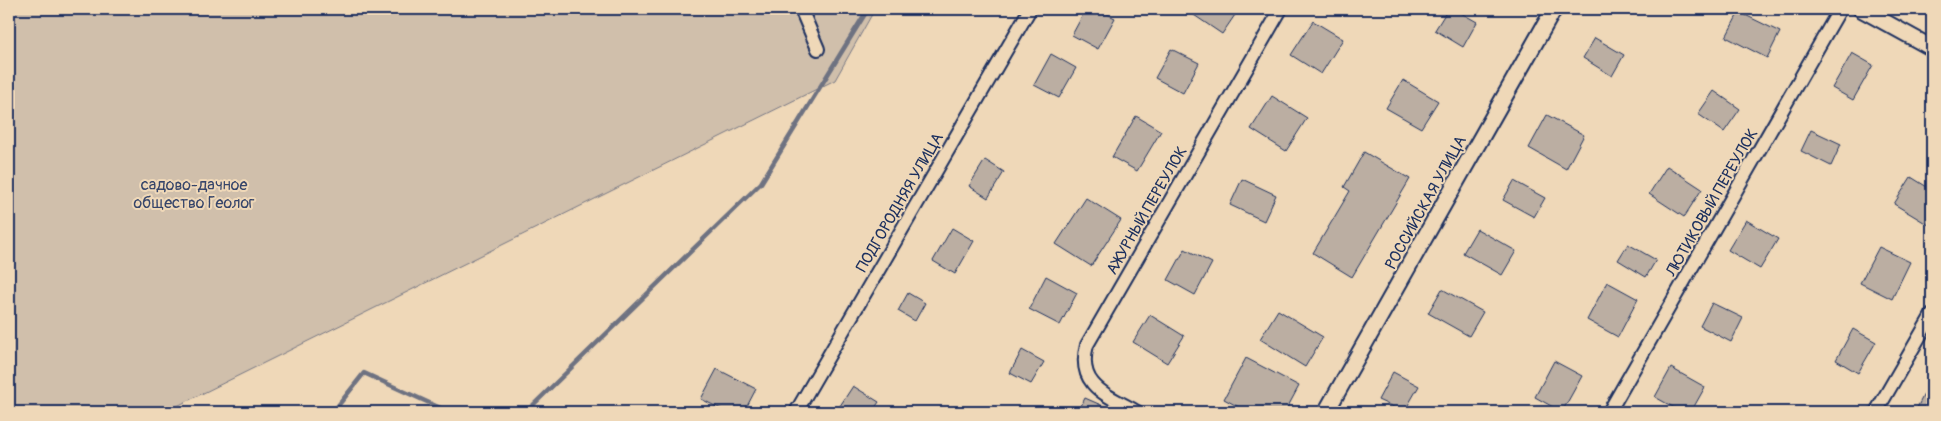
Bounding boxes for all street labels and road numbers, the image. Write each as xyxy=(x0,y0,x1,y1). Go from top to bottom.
street label: ЛЮТИКОВЫЙ ПЕРЕУЛОК xyxy=(1661,125,1762,281)
street label: ПОДГОРОДНЯЯ УЛИЦА xyxy=(852,129,948,276)
street label: РОССИЙСКАЯ УЛИЦА xyxy=(1381,132,1471,273)
street label: АЖУРНЫЙ ПЕРЕУЛОК xyxy=(1102,143,1192,278)

